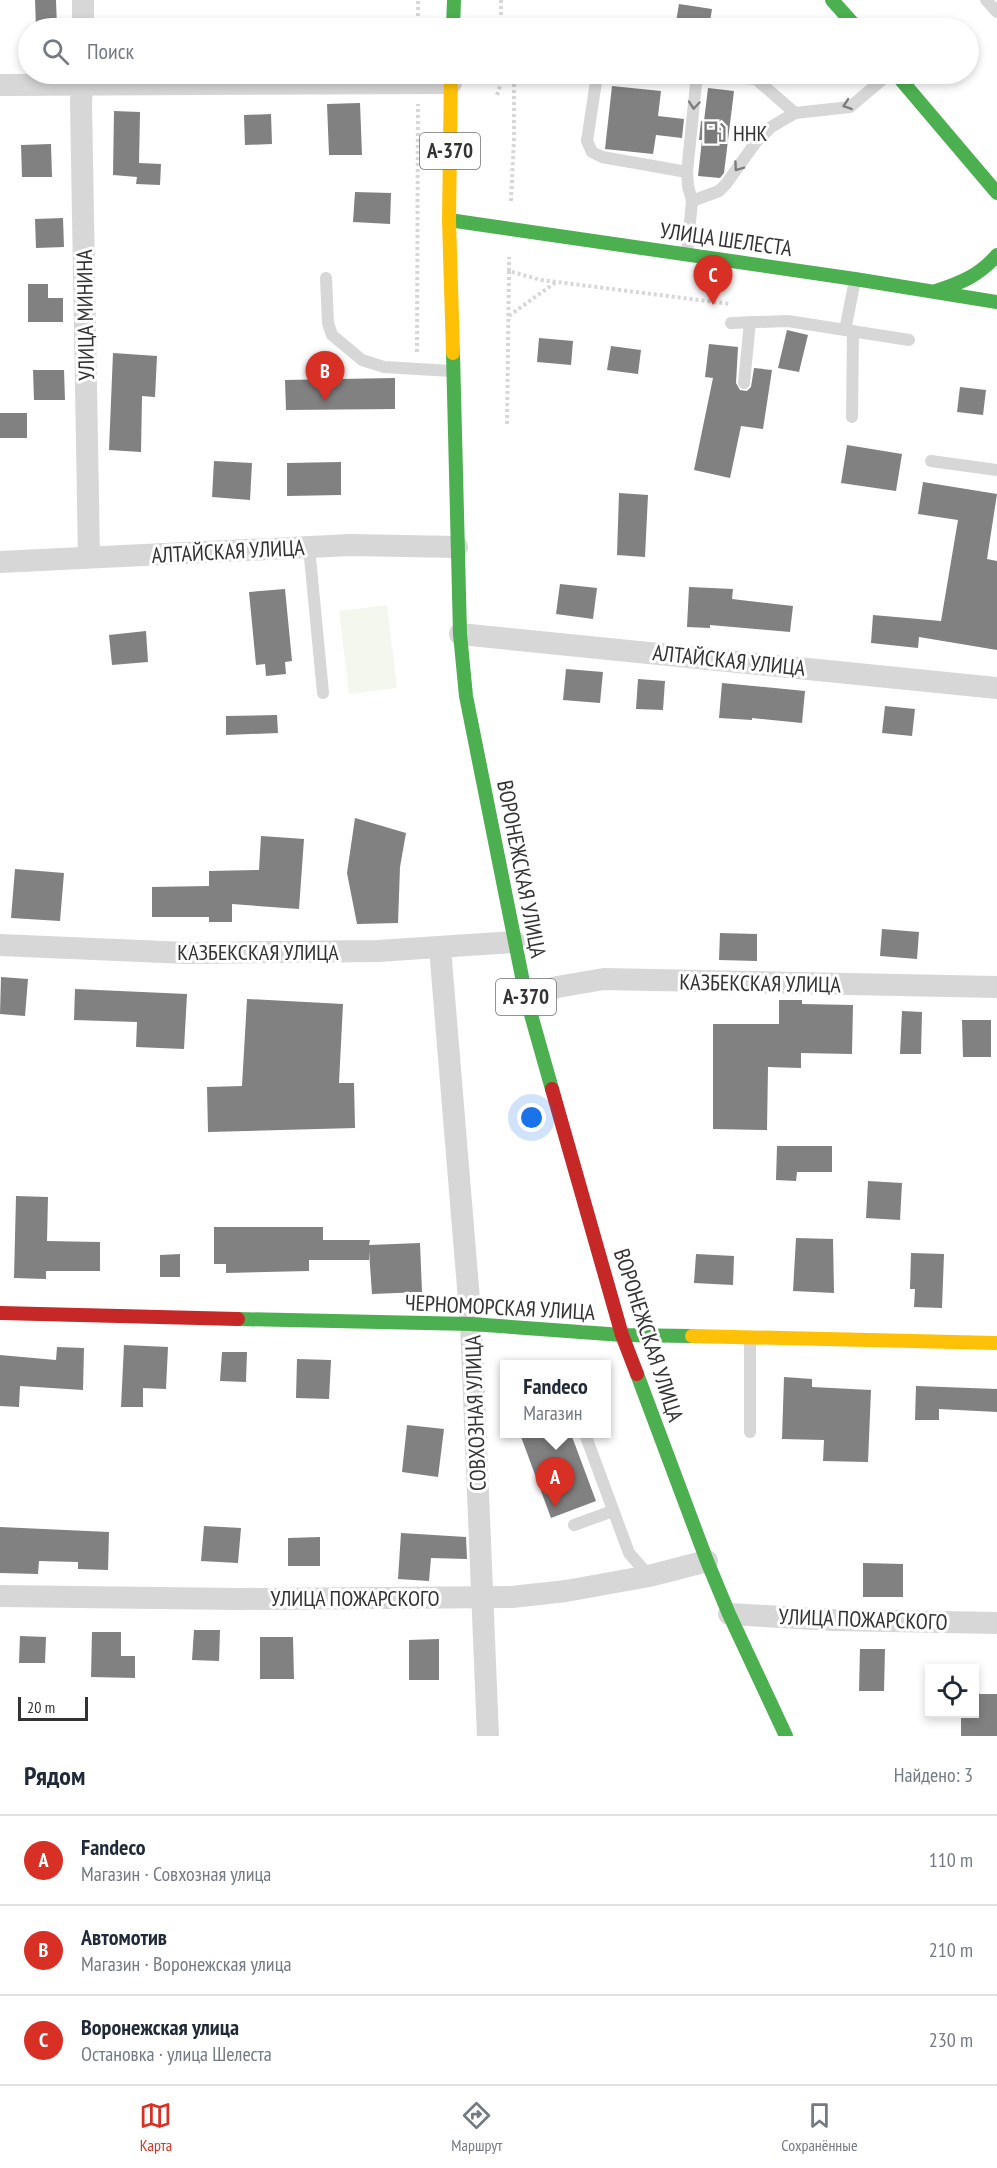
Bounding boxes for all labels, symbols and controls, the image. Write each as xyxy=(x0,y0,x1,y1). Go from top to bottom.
search box xyxy=(18,18,979,84)
icon: search xyxy=(39,35,72,68)
text: Поиск xyxy=(87,37,134,65)
one-way arrow xyxy=(843,98,853,110)
one-way arrow xyxy=(688,100,701,109)
place label: ННК xyxy=(733,119,768,147)
fuel station icon: ННК xyxy=(702,120,728,146)
road number: А-370 xyxy=(420,133,480,169)
one-way arrow xyxy=(734,160,745,171)
street label: УЛИЦА ШЕЛЕСТА xyxy=(658,216,794,262)
street label: УЛИЦА МИНИНА xyxy=(70,249,100,381)
pin: C xyxy=(694,256,732,305)
pin: B xyxy=(306,352,344,401)
street label: АЛТАЙСКАЯ УЛИЦА xyxy=(151,533,306,569)
street label: АЛТАЙСКАЯ УЛИЦА xyxy=(651,638,807,682)
street label: ВОРОНЕЖСКАЯ УЛИЦА xyxy=(491,778,553,961)
street label: КАЗБЕКСКАЯ УЛИЦА xyxy=(177,938,339,966)
street label: КАЗБЕКСКАЯ УЛИЦА xyxy=(679,968,842,998)
road number: А-370 xyxy=(496,979,556,1015)
your location xyxy=(517,1103,546,1132)
street label: ВОРОНЕЖСКАЯ УЛИЦА xyxy=(608,1245,690,1426)
street label: ЧЕРНОМОРСКАЯ УЛИЦА xyxy=(404,1288,596,1326)
street label: СОВХОЗНАЯ УЛИЦА xyxy=(458,1334,492,1491)
popup xyxy=(500,1360,611,1438)
text: Fandeco xyxy=(523,1372,588,1400)
text: Магазин xyxy=(523,1400,582,1426)
pin: A xyxy=(536,1458,574,1507)
street label: УЛИЦА ПОЖАРСКОГО xyxy=(270,1584,440,1612)
street label: УЛИЦА ПОЖАРСКОГО xyxy=(778,1602,948,1636)
map controls xyxy=(925,1664,979,1718)
button: locate xyxy=(925,1664,979,1718)
scale bar xyxy=(18,1694,88,1722)
text: 20 m xyxy=(27,1697,55,1717)
text: Рядом xyxy=(24,1759,85,1792)
text: Найдено: 3 xyxy=(894,1762,973,1788)
text: Fandeco xyxy=(81,1833,146,1861)
text: A xyxy=(38,1847,49,1873)
text: 110 m xyxy=(929,1847,973,1873)
text: Магазин · Совхозная улица xyxy=(81,1861,271,1887)
text: Автомотив xyxy=(81,1923,167,1951)
text: B xyxy=(39,1937,48,1963)
text: 210 m xyxy=(929,1937,973,1963)
text: Магазин · Воронежская улица xyxy=(81,1951,291,1977)
text: Воронежская улица xyxy=(81,2013,239,2041)
text: C xyxy=(39,2027,48,2053)
text: 230 m xyxy=(929,2027,973,2053)
text: Остановка · улица Шелеста xyxy=(81,2041,272,2067)
tab: Карта xyxy=(139,2099,172,2155)
tab: Маршрут xyxy=(451,2099,502,2155)
tab: Сохранённые xyxy=(781,2099,858,2155)

